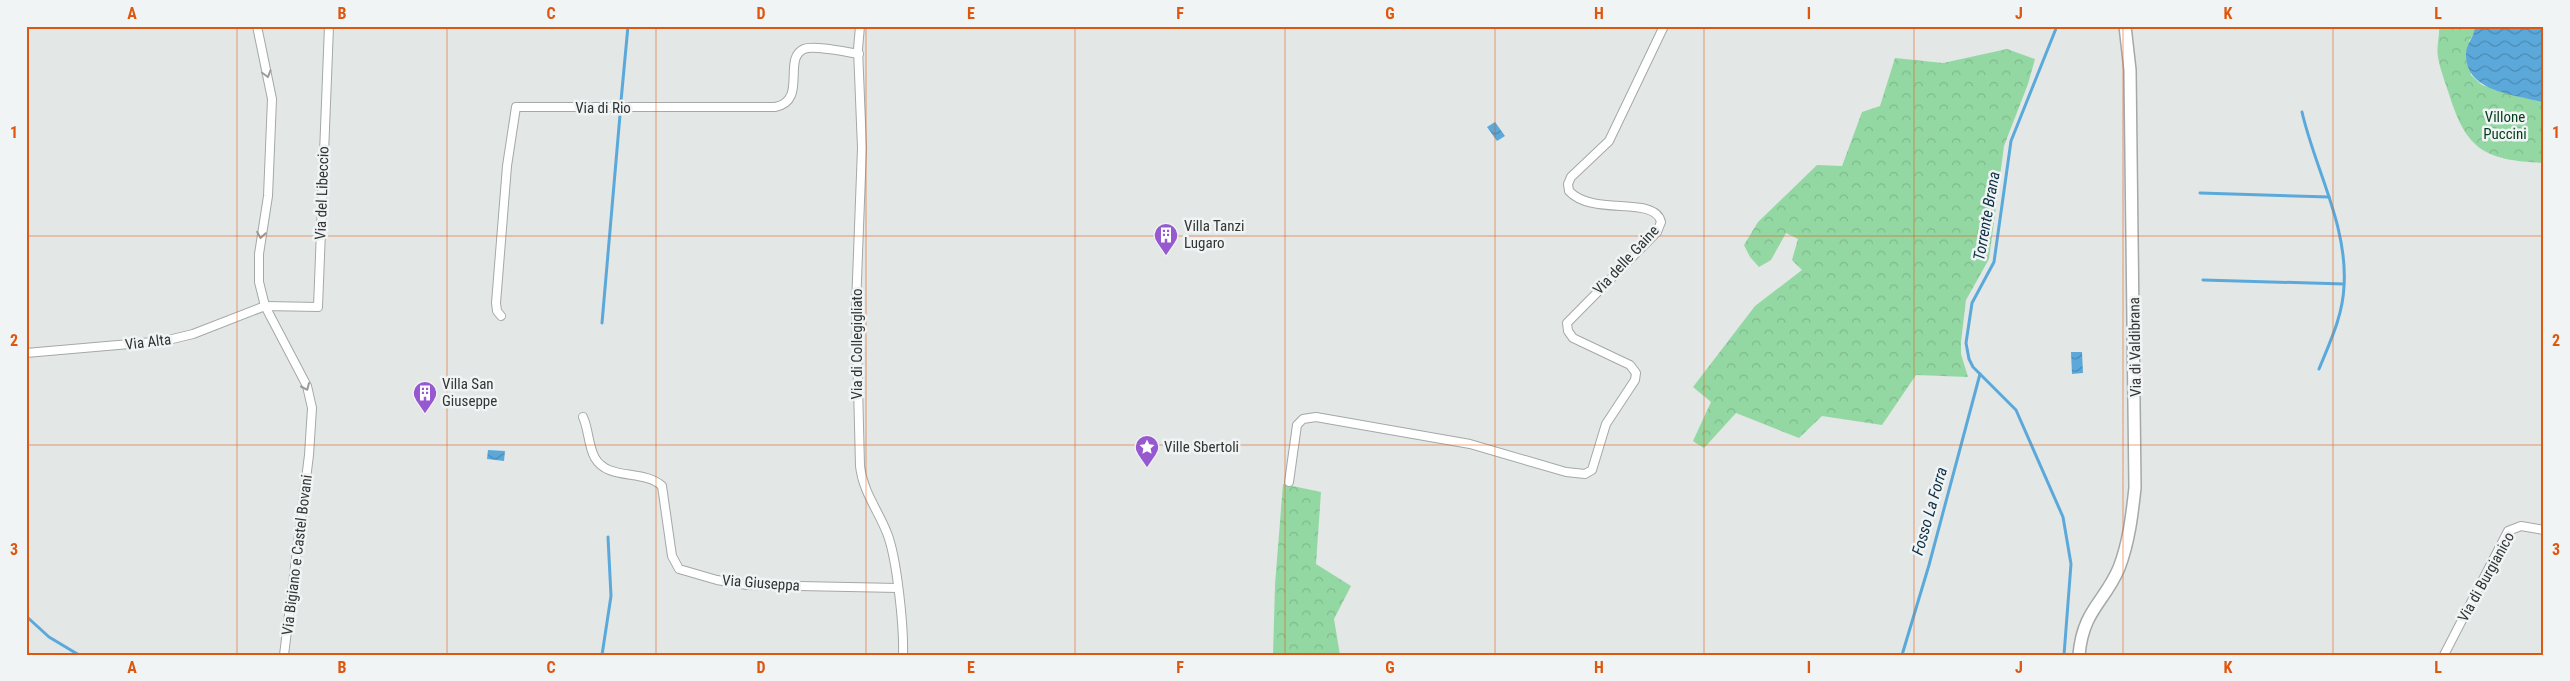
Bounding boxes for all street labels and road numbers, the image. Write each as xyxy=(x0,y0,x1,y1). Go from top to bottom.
street label: Via di Rio xyxy=(575,99,631,117)
street label: Via del Libeccio xyxy=(311,146,333,240)
street label: Via delle Gaine xyxy=(1589,222,1663,298)
street label: Via di Collegigliato xyxy=(848,289,866,399)
street label: Via di Valdibrana xyxy=(2125,297,2145,397)
street label: Via Alta xyxy=(124,330,172,354)
street label: Via Bigiano e Castel Bovani xyxy=(278,474,316,636)
street label: Via di Burgianico xyxy=(2454,529,2518,625)
street label: Via Giuseppa xyxy=(722,571,800,595)

